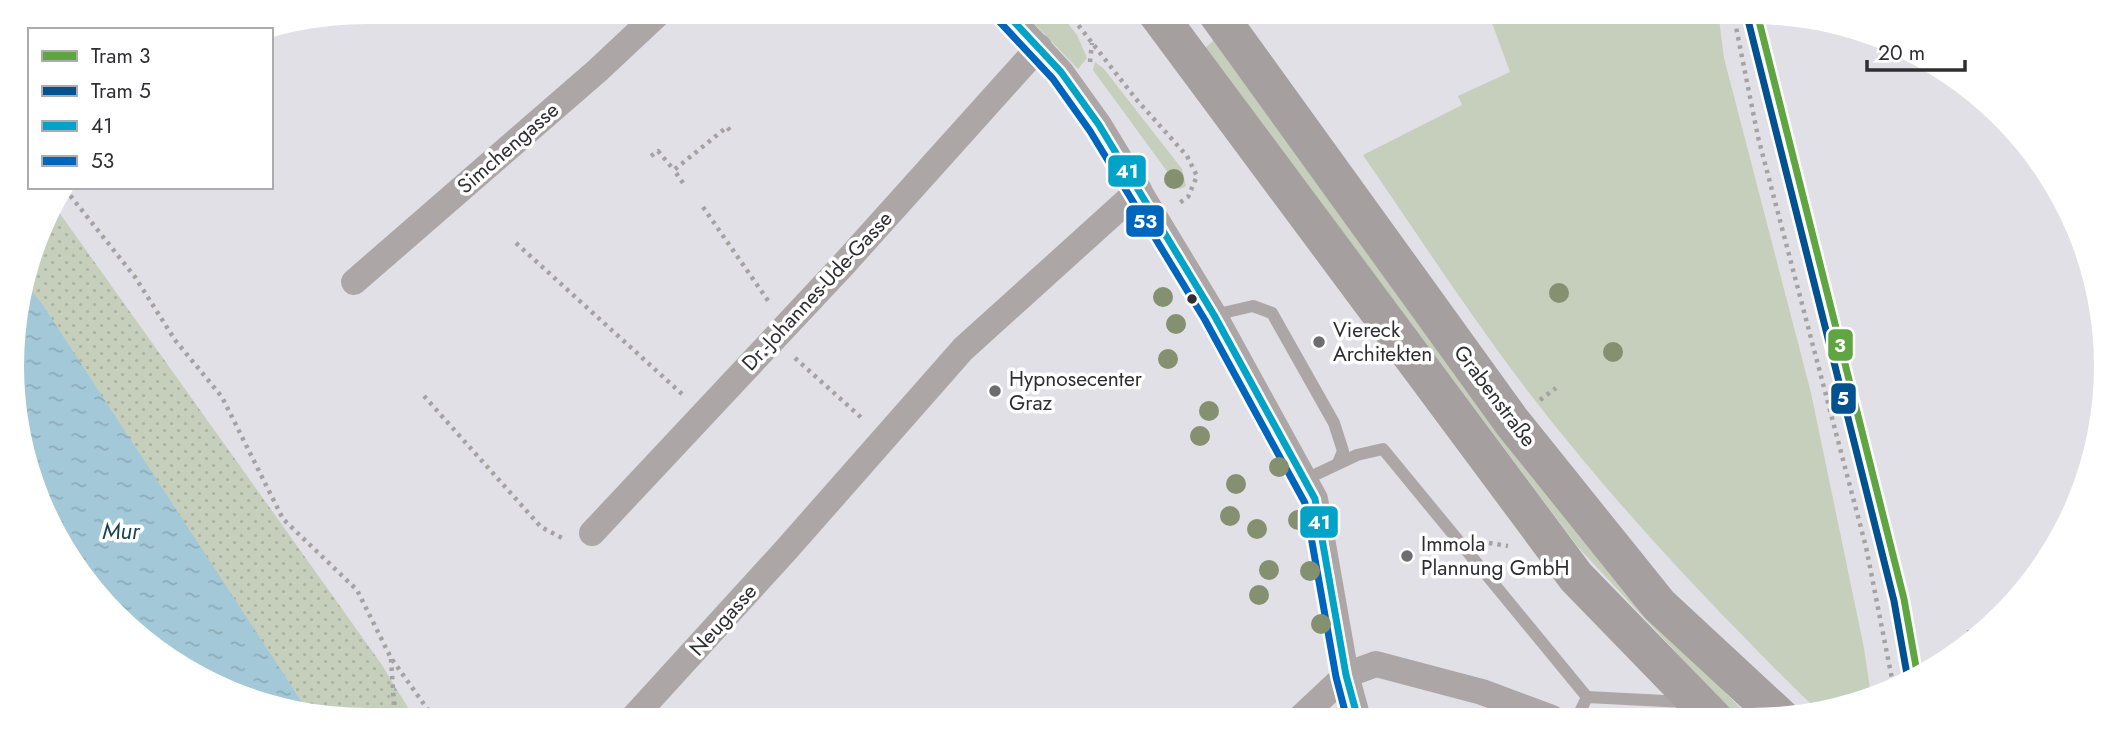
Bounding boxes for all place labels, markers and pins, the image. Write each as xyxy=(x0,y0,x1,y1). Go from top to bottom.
unlabelled marker xyxy=(1185,292,1199,306)
place label: Viereck Architekten xyxy=(1333,315,1432,369)
marker: Viereck Architekten xyxy=(1311,334,1327,350)
place label: Hypnosecenter Graz xyxy=(1009,364,1143,418)
marker: Hypnosecenter Graz xyxy=(987,383,1003,399)
place label: Immola Plannung GmbH xyxy=(1421,529,1569,583)
marker: Immola Plannung GmbH xyxy=(1399,548,1415,564)

